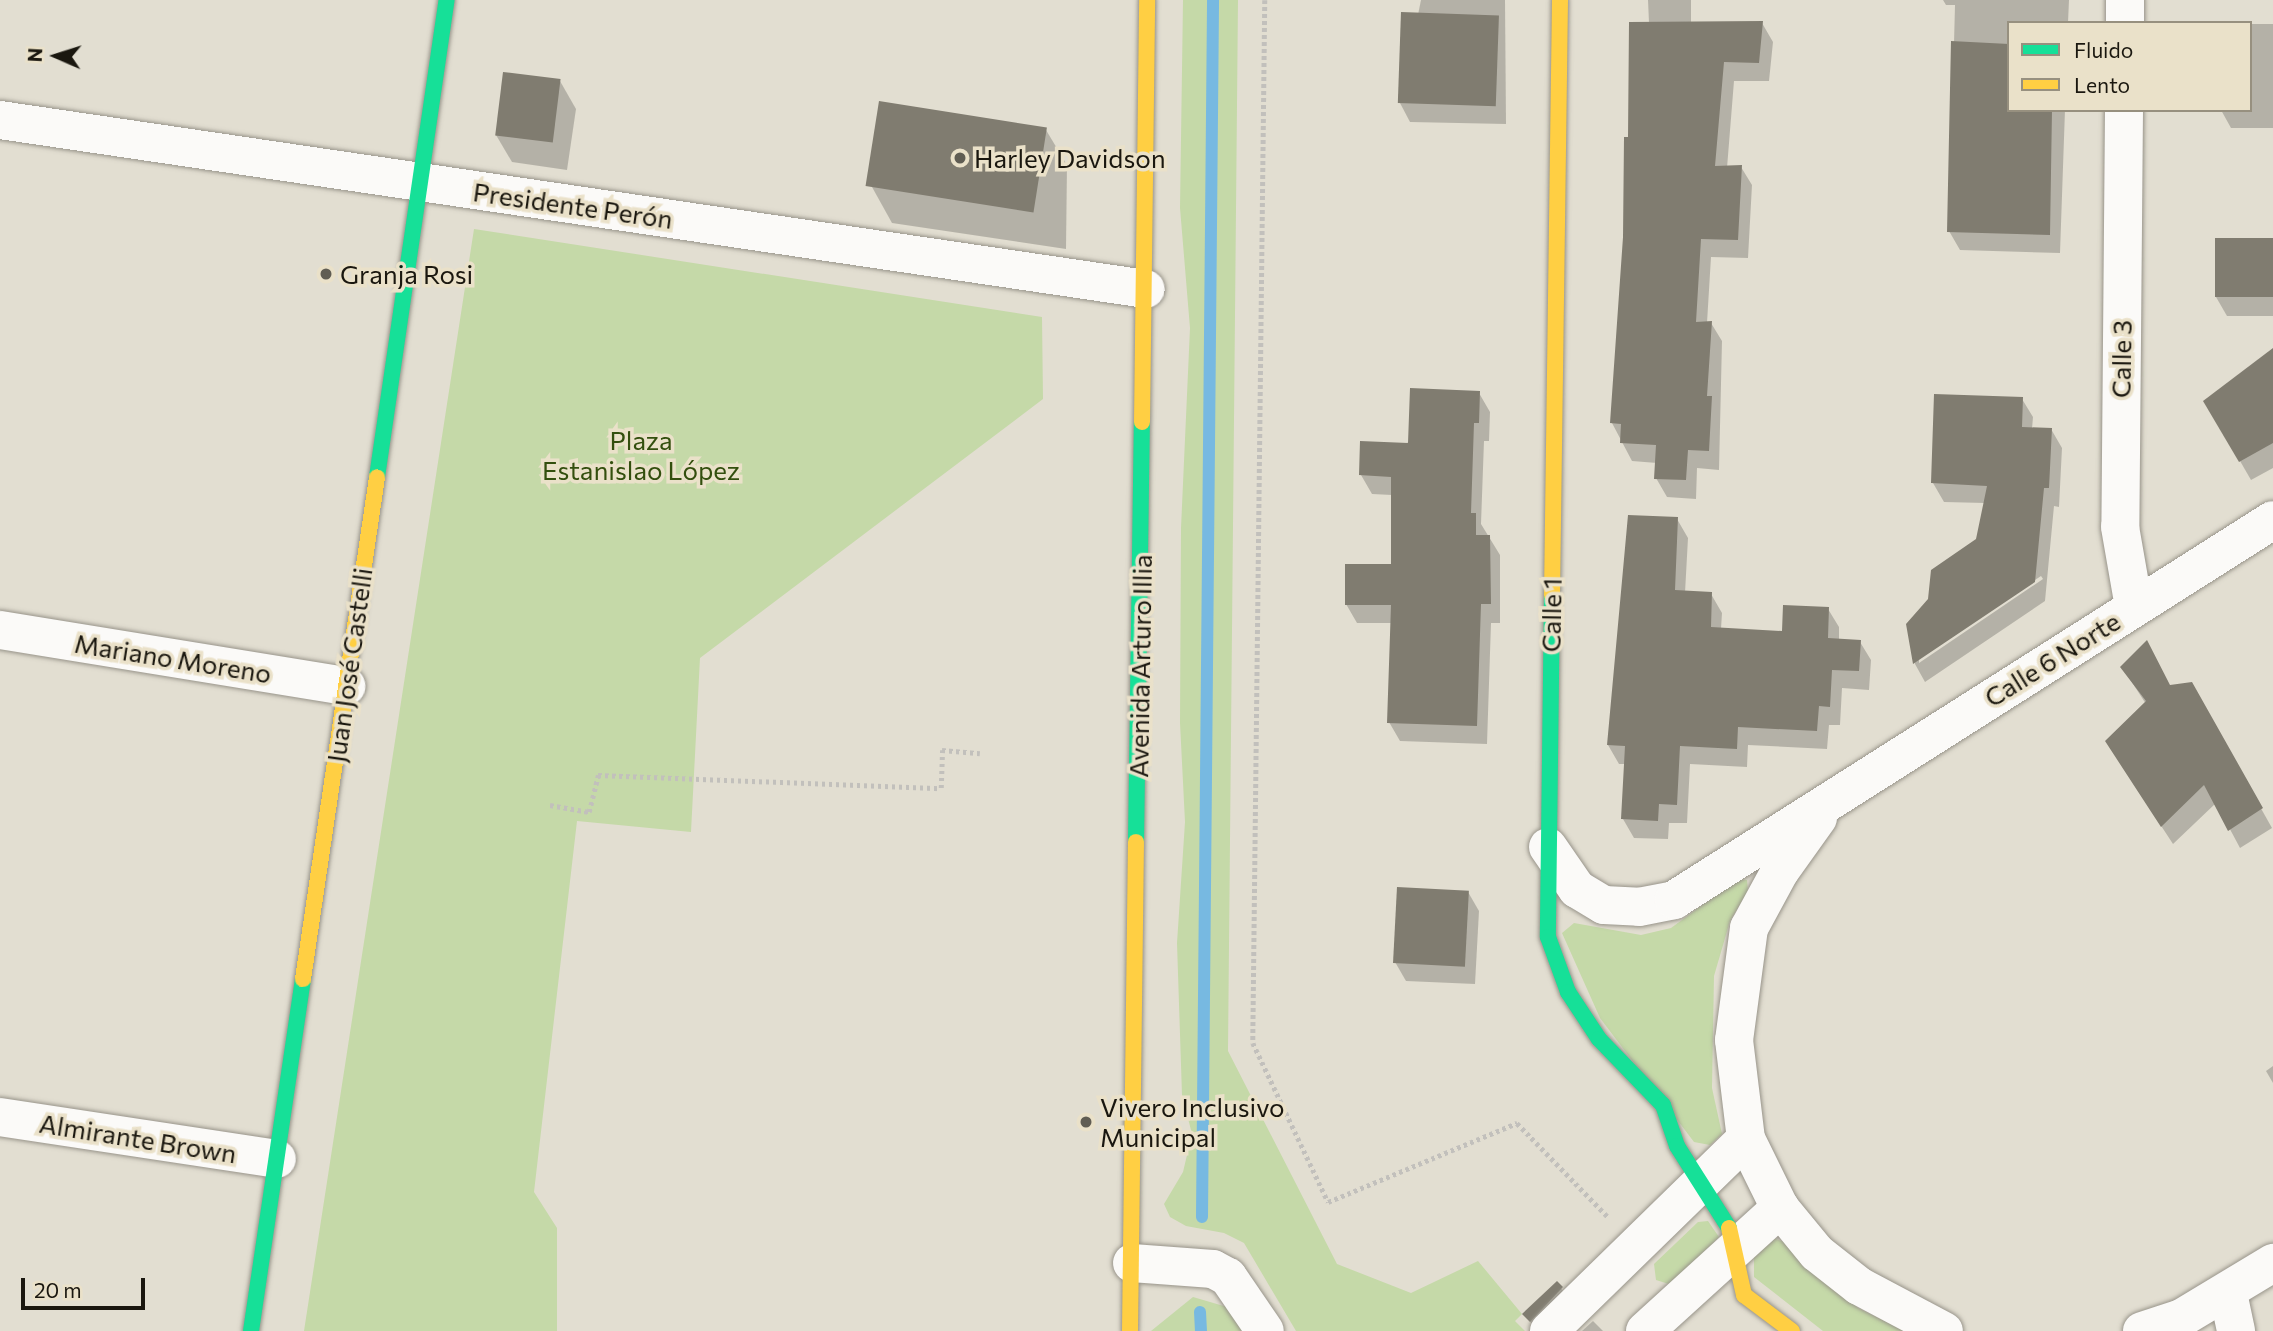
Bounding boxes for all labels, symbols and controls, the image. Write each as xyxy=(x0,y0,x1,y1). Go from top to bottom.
north arrow xyxy=(21,21,91,91)
legend xyxy=(2007,21,2252,112)
text: Fluido xyxy=(2074,37,2133,62)
text: N xyxy=(23,47,46,63)
text: Lento xyxy=(2074,72,2130,97)
place label: Harley Davidson xyxy=(974,142,1166,174)
marker: Harley Davidson xyxy=(952,150,968,166)
street label: Presidente Perón xyxy=(471,176,675,234)
place label: Granja Rosi xyxy=(340,258,473,290)
marker: Granja Rosi xyxy=(318,266,334,282)
street label: Calle 3 xyxy=(2105,320,2137,398)
park label: Plaza Estanislao López xyxy=(542,424,740,486)
street label: Avenida Arturo Illia xyxy=(1122,554,1158,778)
street label: Juan José Castelli xyxy=(320,566,378,764)
street label: Calle 1 xyxy=(1535,578,1567,652)
street label: Calle 6 Norte xyxy=(1979,605,2125,713)
street label: Mariano Moreno xyxy=(72,627,274,689)
place label: Vivero Inclusivo Municipal xyxy=(1100,1091,1285,1152)
street label: Almirante Brown xyxy=(37,1107,239,1169)
marker: Vivero Inclusivo Municipal xyxy=(1078,1114,1094,1130)
scale bar xyxy=(24,1264,149,1308)
text: 20 m xyxy=(34,1277,82,1302)

